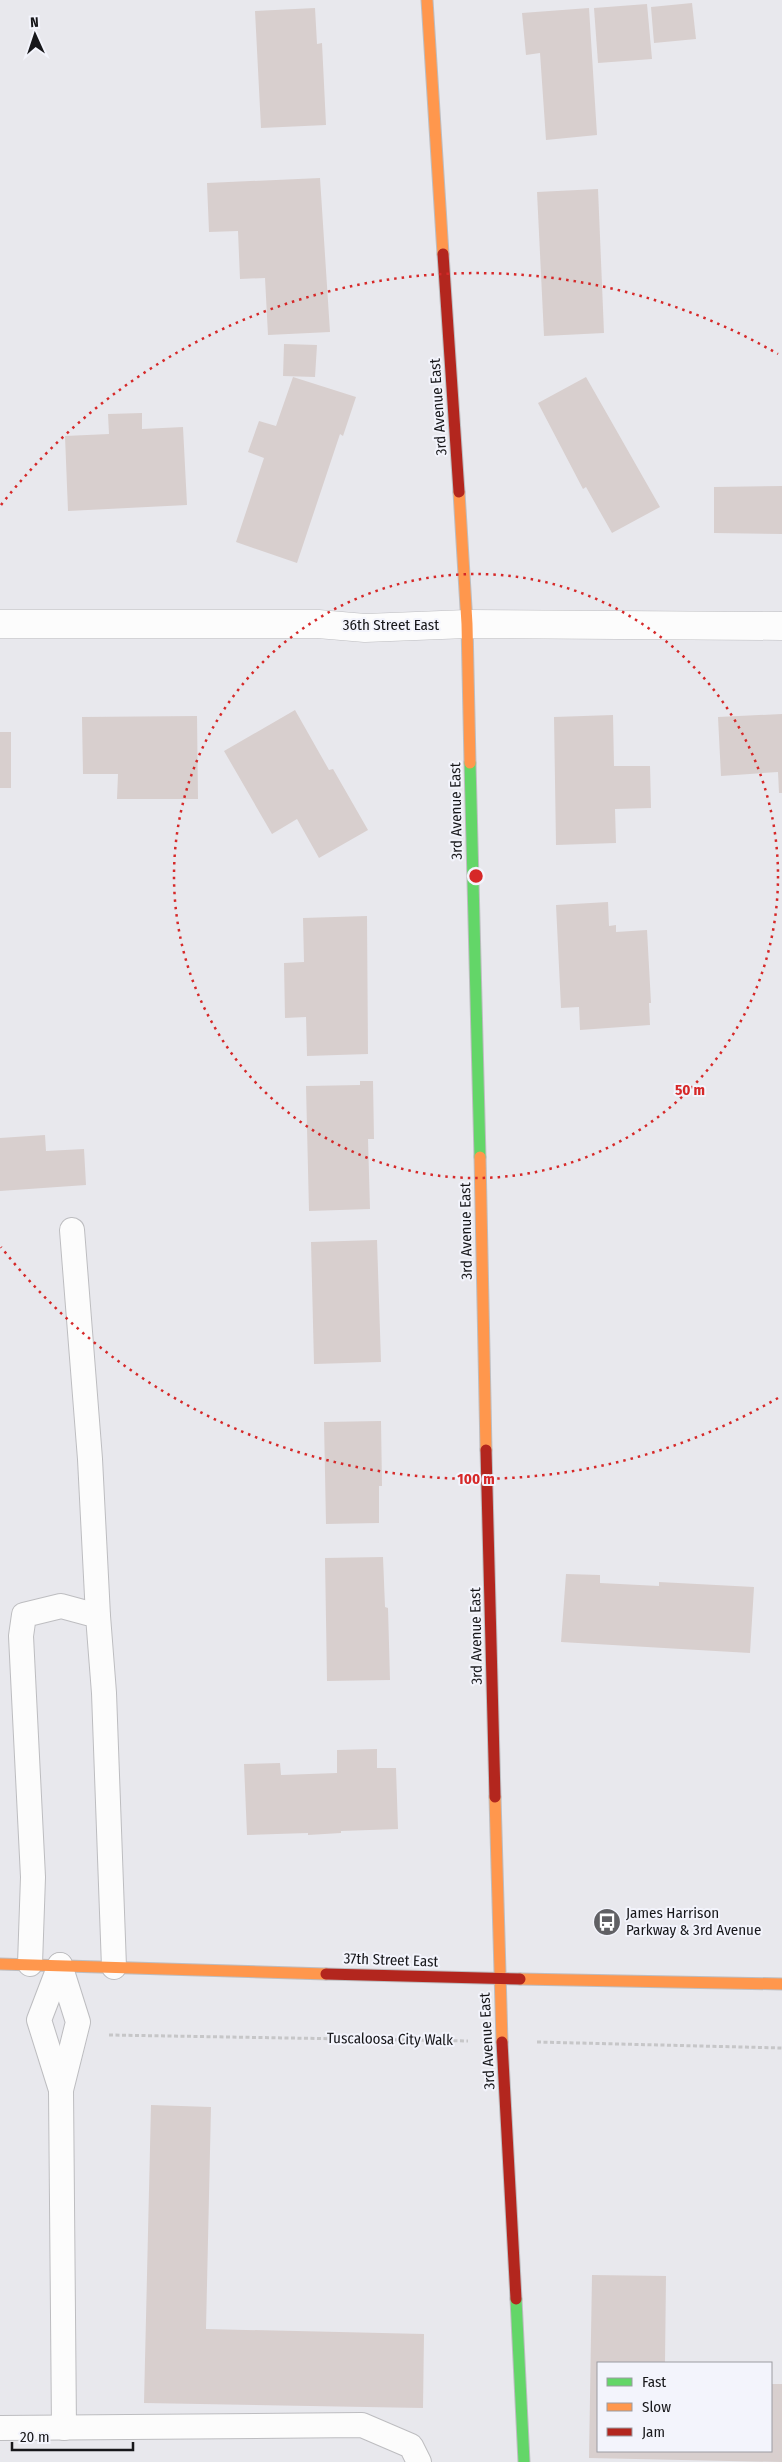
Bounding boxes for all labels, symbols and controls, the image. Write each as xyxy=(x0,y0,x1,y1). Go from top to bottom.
north arrow xyxy=(10,10,60,60)
text: N xyxy=(30,14,39,31)
street label: 3rd Avenue East xyxy=(426,358,450,456)
street label: 36th Street East xyxy=(343,616,439,634)
street label: 3rd Avenue East xyxy=(446,762,466,860)
centre of rings xyxy=(467,867,485,885)
text: 50 m xyxy=(675,1081,705,1099)
street label: 3rd Avenue East xyxy=(456,1182,476,1280)
text: 100 m xyxy=(457,1470,495,1488)
street label: 3rd Avenue East xyxy=(466,1587,486,1685)
place label: James Harrison Parkway & 3rd Avenue xyxy=(626,1904,761,1939)
bus stop icon: James Harrison Parkway & 3rd Avenue xyxy=(592,1907,622,1937)
street label: 37th Street East xyxy=(343,1949,439,1971)
street label: 3rd Avenue East xyxy=(475,1992,499,2090)
street label: Tuscaloosa City Walk xyxy=(327,2029,453,2049)
legend xyxy=(597,2362,772,2452)
text: Fast xyxy=(642,2373,666,2391)
text: Slow xyxy=(642,2398,671,2416)
scale bar xyxy=(12,2420,134,2452)
text: Jam xyxy=(642,2423,665,2441)
text: 20 m xyxy=(20,2428,50,2446)

